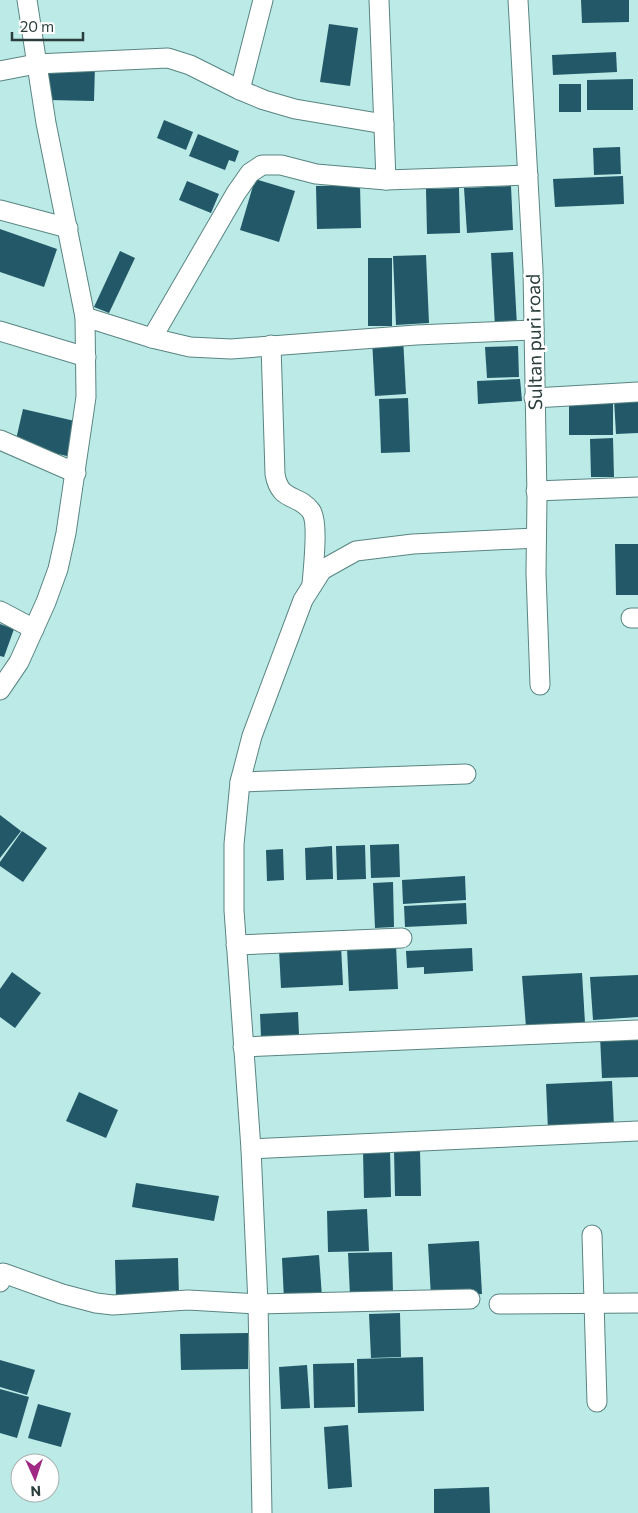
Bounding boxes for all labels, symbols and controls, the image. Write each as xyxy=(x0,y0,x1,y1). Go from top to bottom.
scale bar xyxy=(12,10,84,42)
text: 20 m xyxy=(20,17,54,35)
street label: Sultan puri road xyxy=(521,274,546,410)
north arrow xyxy=(10,1453,60,1503)
text: N xyxy=(30,1483,41,1500)

